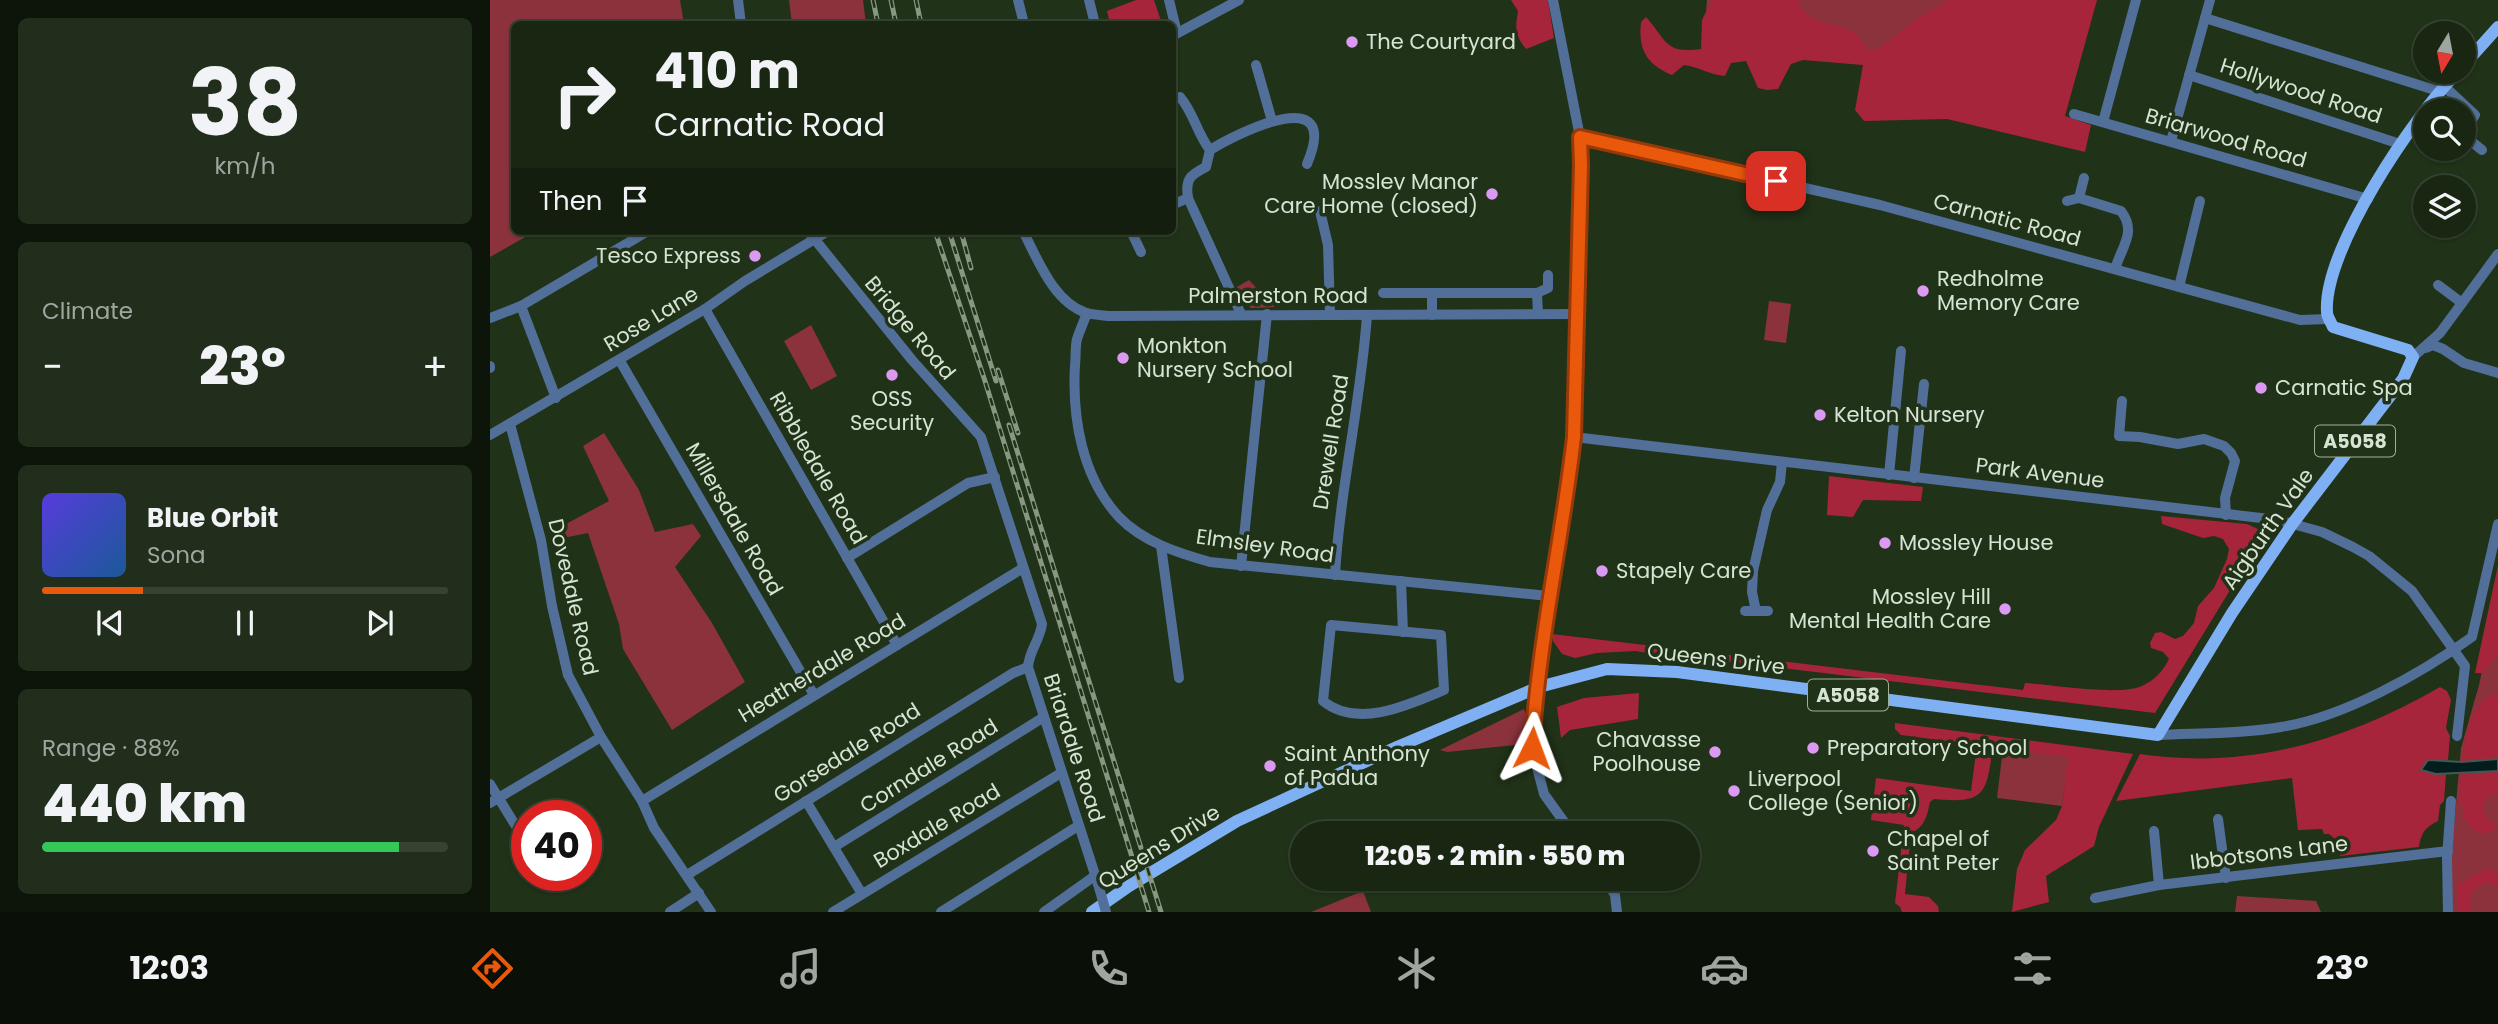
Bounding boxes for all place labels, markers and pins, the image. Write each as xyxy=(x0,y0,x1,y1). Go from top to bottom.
place label: The Courtyard xyxy=(1366,27,1516,56)
marker: The Courtyard xyxy=(1344,34,1360,50)
pin xyxy=(1746,151,1806,211)
place label: Mossley Manor Care Home (closed) xyxy=(1264,167,1478,220)
marker: Mossley Manor Care Home (closed) xyxy=(1484,186,1500,202)
place label: Tesco Express xyxy=(596,241,741,270)
marker: Tesco Express xyxy=(747,248,763,264)
place label: Redholme Memory Care xyxy=(1937,264,2080,317)
marker: Redholme Memory Care xyxy=(1915,283,1931,299)
place label: Monkton Nursery School xyxy=(1137,331,1293,384)
marker: Monkton Nursery School xyxy=(1115,350,1131,366)
marker: OSS Security xyxy=(884,367,900,383)
place label: Carnatic Spa xyxy=(2275,373,2413,402)
marker: Carnatic Spa xyxy=(2253,380,2269,396)
place label: OSS Security xyxy=(850,384,934,437)
place label: Kelton Nursery xyxy=(1834,400,1985,429)
marker: Kelton Nursery xyxy=(1812,407,1828,423)
place label: Mossley House xyxy=(1899,528,2053,557)
marker: Mossley House xyxy=(1877,535,1893,551)
place label: Stapely Care xyxy=(1616,556,1751,585)
marker: Stapely Care xyxy=(1594,563,1610,579)
place label: Mossley Hill Mental Health Care xyxy=(1789,582,1991,635)
marker: Mossley Hill Mental Health Care xyxy=(1997,601,2013,617)
place label: Chavasse Poolhouse xyxy=(1592,725,1701,778)
place label: Preparatory School xyxy=(1827,733,2027,762)
place label: Saint Anthony of Padua xyxy=(1284,739,1430,792)
marker: Preparatory School xyxy=(1805,740,1821,756)
marker: Chavasse Poolhouse xyxy=(1707,744,1723,760)
marker: Saint Anthony of Padua xyxy=(1262,758,1278,774)
place label: Liverpool College (Senior) xyxy=(1748,764,1918,817)
marker: Liverpool College (Senior) xyxy=(1726,783,1742,799)
place label: Chapel of Saint Peter xyxy=(1887,824,1999,877)
marker: Chapel of Saint Peter xyxy=(1865,843,1881,859)

